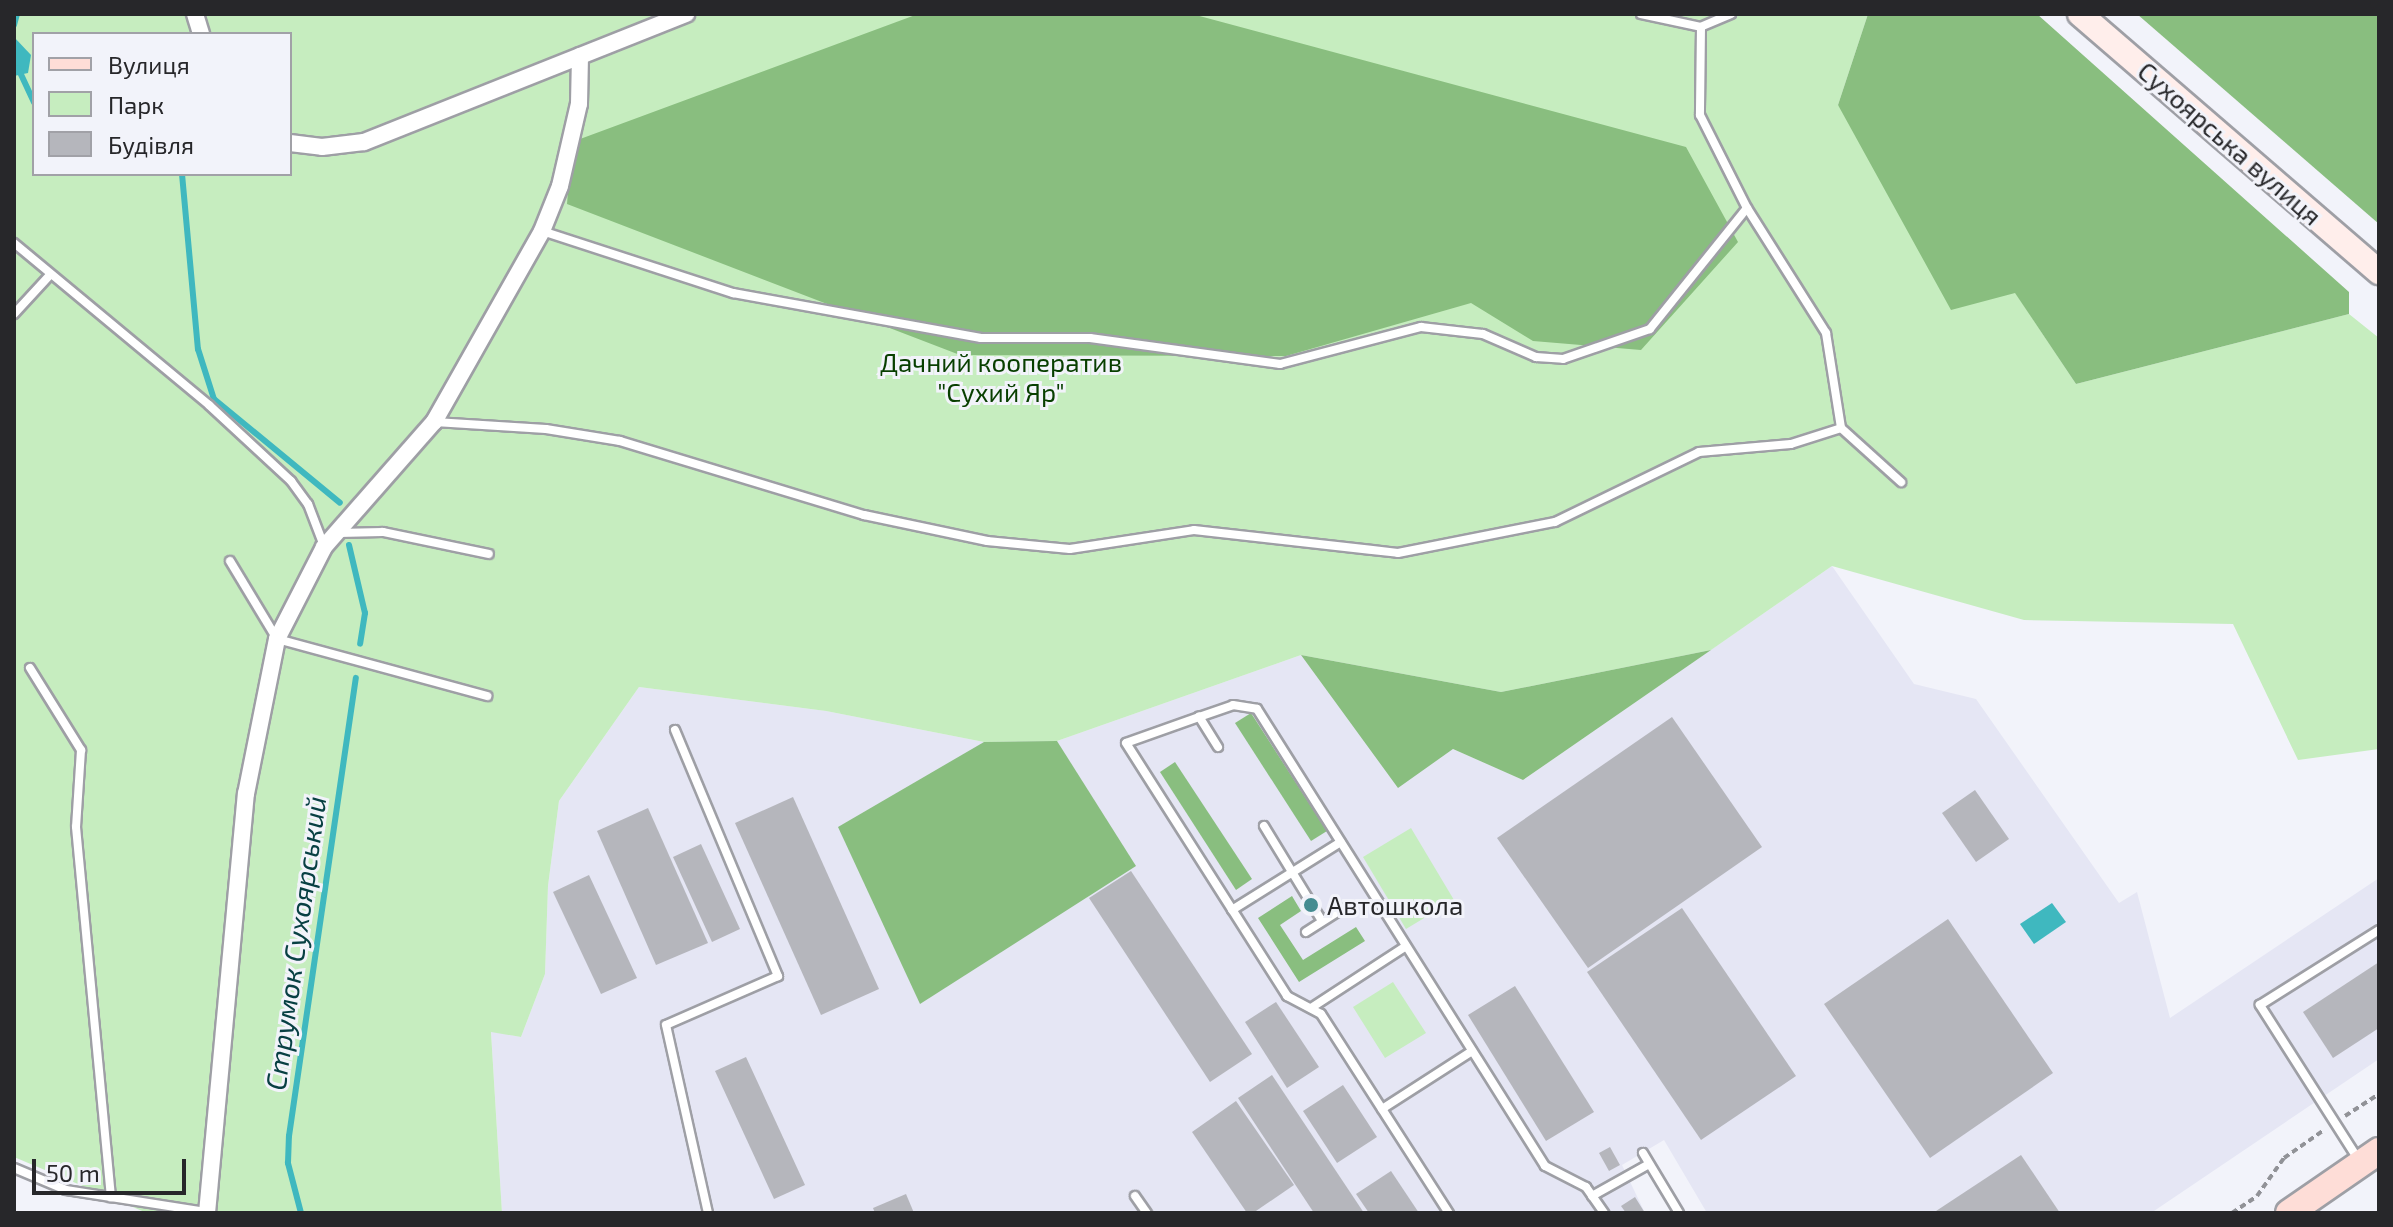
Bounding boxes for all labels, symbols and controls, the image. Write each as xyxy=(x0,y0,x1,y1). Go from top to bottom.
legend xyxy=(32,32,292,176)
text: Вулиця xyxy=(108,50,190,79)
street label: Сухоярська вулиця xyxy=(2132,55,2328,231)
text: Парк xyxy=(108,90,164,119)
text: Будівля xyxy=(108,130,194,159)
park label: Дачний кооператив "Сухий Яр" xyxy=(880,346,1122,408)
water label: Струмок Сухоярський xyxy=(258,794,332,1092)
place label: Автошкола xyxy=(1327,889,1463,921)
marker: Автошкола xyxy=(1302,896,1320,914)
scale bar xyxy=(36,1143,190,1193)
text: 50 m xyxy=(46,1158,100,1187)

